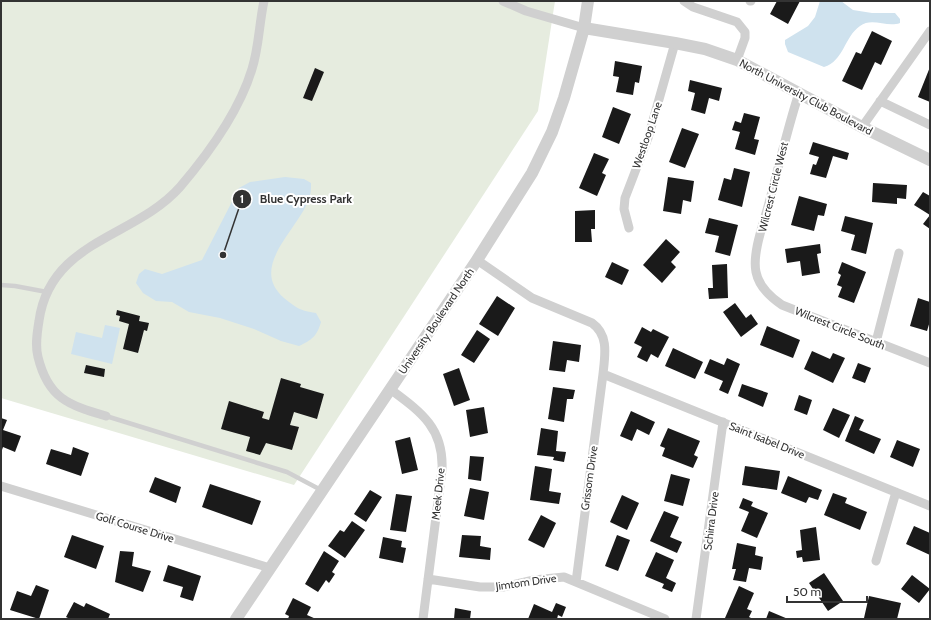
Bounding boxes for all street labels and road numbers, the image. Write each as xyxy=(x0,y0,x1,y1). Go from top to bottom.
street label: North University Club Boulevard xyxy=(737,56,875,138)
street label: Westloop Lane xyxy=(629,99,665,170)
street label: Wilcrest Circle West xyxy=(755,140,791,233)
street label: University Boulevard North xyxy=(395,265,477,377)
street label: Wilcrest Circle South xyxy=(793,303,887,353)
street label: Saint Isabel Drive xyxy=(727,418,807,462)
street label: Grissom Drive xyxy=(578,444,601,511)
street label: Meek Drive xyxy=(428,467,448,521)
street label: Schirra Drive xyxy=(700,491,722,551)
street label: Golf Course Drive xyxy=(94,508,176,546)
street label: Jimtom Drive xyxy=(494,571,558,593)

